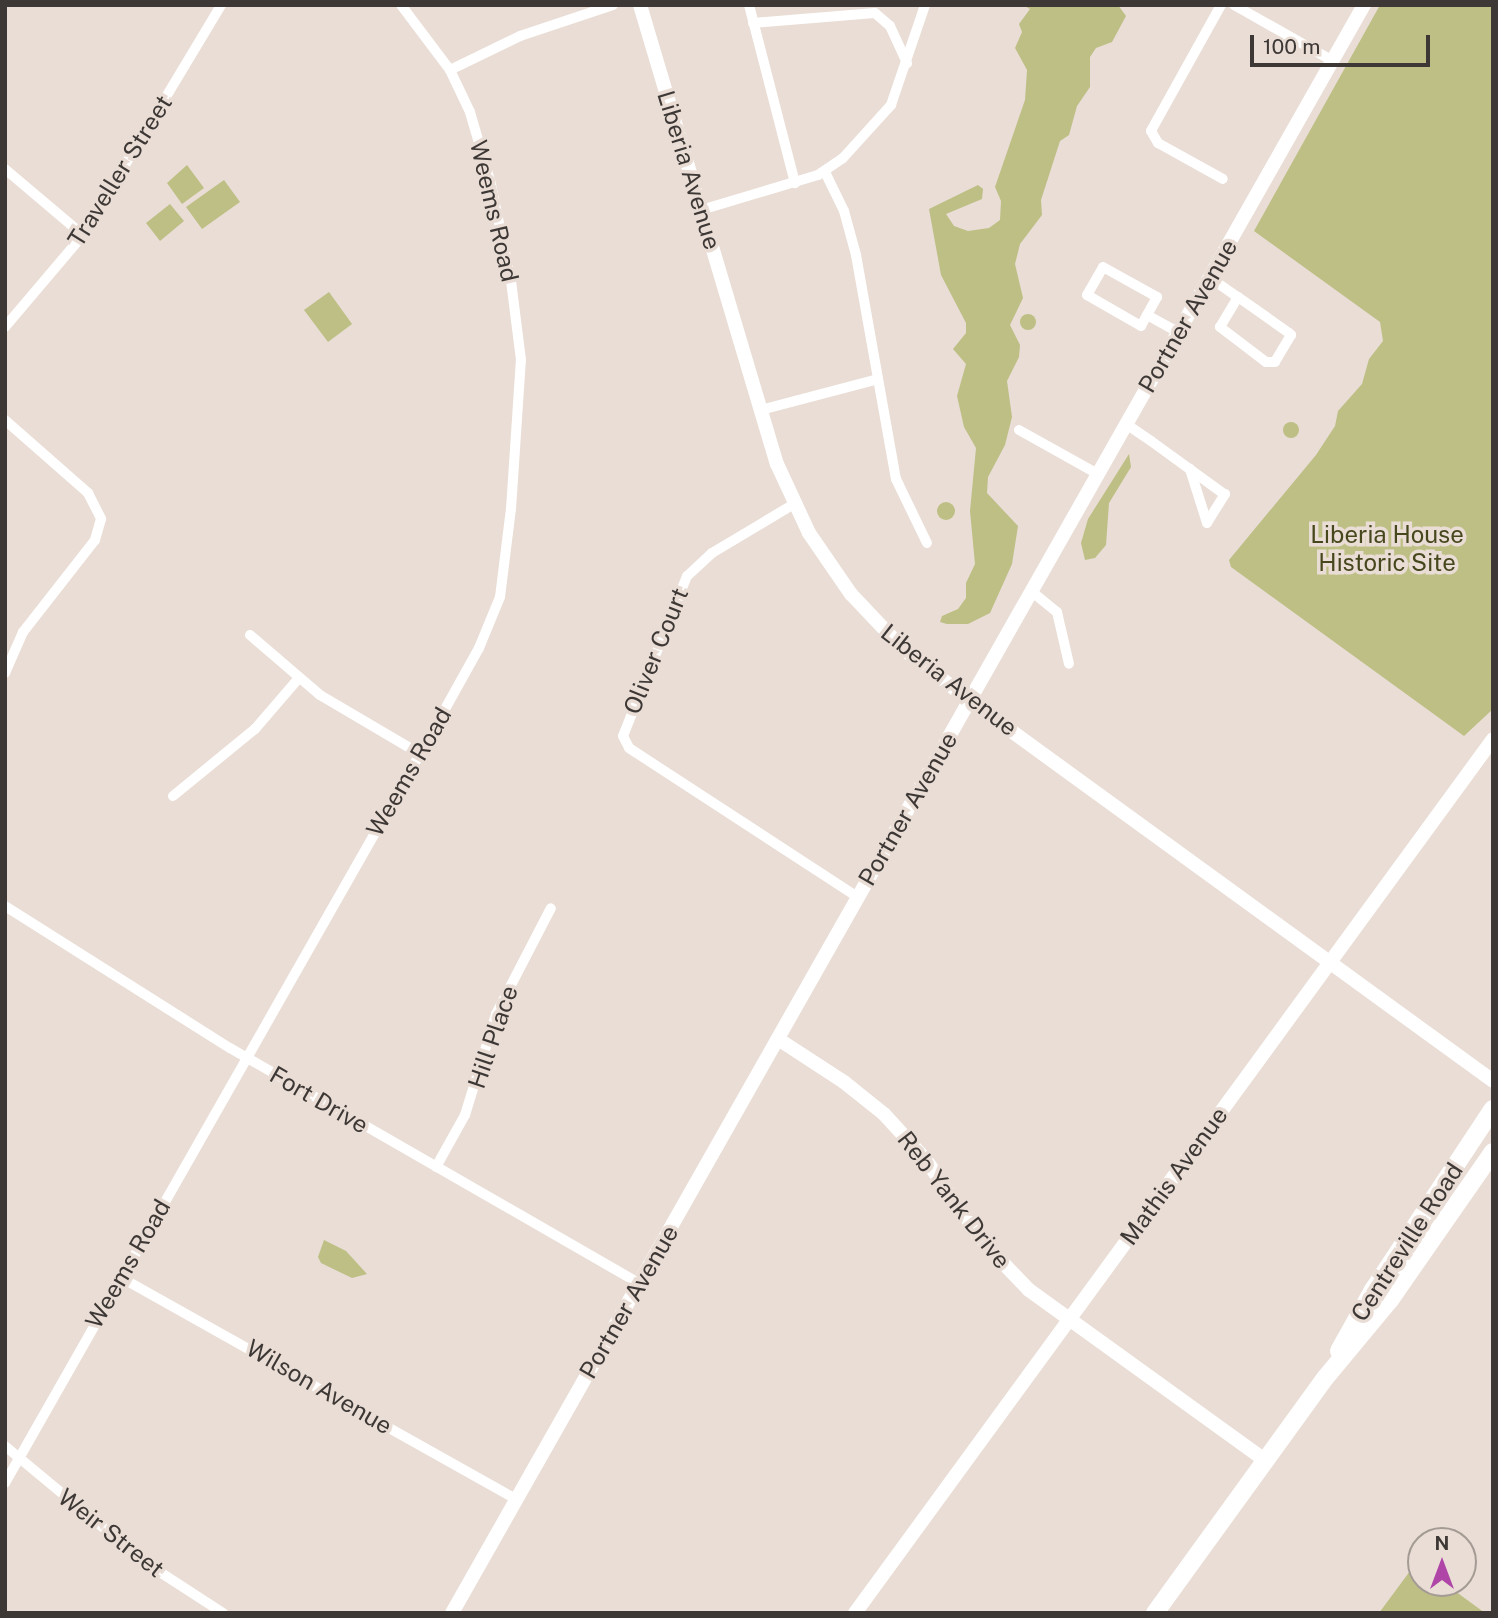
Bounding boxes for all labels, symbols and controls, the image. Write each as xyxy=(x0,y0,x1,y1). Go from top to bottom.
scale bar xyxy=(1253,21,1433,65)
text: 100 m xyxy=(1263,34,1320,59)
street label: Liberia Avenue xyxy=(651,87,727,253)
street label: Traveller Street xyxy=(62,90,178,252)
street label: Weems Road xyxy=(464,137,524,285)
street label: Portner Avenue xyxy=(1133,234,1243,398)
park label: Liberia House Historic Site xyxy=(1310,521,1464,577)
street label: Oliver Court xyxy=(618,584,694,718)
street label: Liberia Avenue xyxy=(875,618,1023,742)
street label: Weems Road xyxy=(360,702,458,842)
street label: Portner Avenue xyxy=(853,727,963,891)
street label: Hill Place xyxy=(462,982,524,1092)
street label: Fort Drive xyxy=(265,1060,373,1140)
street label: Mathis Avenue xyxy=(1114,1101,1234,1251)
street label: Reb Yank Drive xyxy=(891,1126,1017,1274)
street label: Centreville Road xyxy=(1345,1157,1469,1327)
street label: Weems Road xyxy=(79,1194,177,1334)
street label: Portner Avenue xyxy=(574,1220,684,1384)
street label: Wilson Avenue xyxy=(241,1334,397,1440)
street label: Weir Street xyxy=(52,1483,170,1583)
north arrow xyxy=(1407,1527,1477,1597)
text: N xyxy=(1435,1532,1449,1554)

